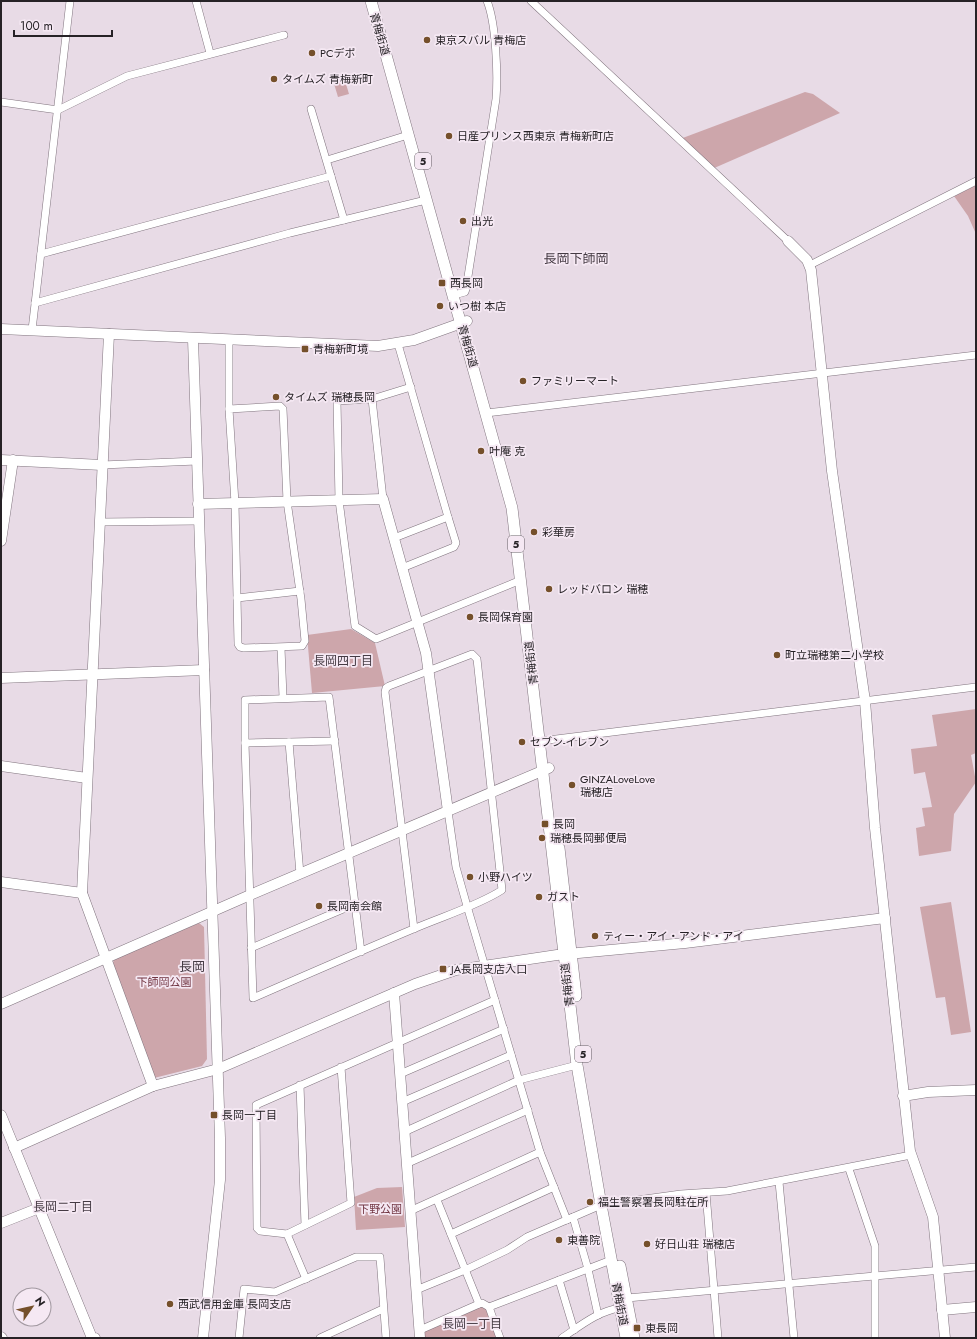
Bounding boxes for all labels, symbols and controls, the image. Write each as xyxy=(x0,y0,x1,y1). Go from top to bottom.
street label: 青梅街道 xyxy=(366,11,394,57)
scale bar xyxy=(14,12,112,38)
text: 100 m xyxy=(20,17,53,35)
place label: 東京スバル 青梅店 xyxy=(435,32,526,48)
marker: 東京スバル 青梅店 xyxy=(422,35,432,45)
place label: PCデポ xyxy=(320,45,356,61)
marker: PCデポ xyxy=(307,48,317,58)
place label: タイムズ 青梅新町 xyxy=(282,71,373,87)
marker: タイムズ 青梅新町 xyxy=(269,74,279,84)
place label: 日産プリンス西東京 青梅新町店 xyxy=(457,128,614,144)
marker: 日産プリンス西東京 青梅新町店 xyxy=(444,131,454,141)
road number: 5 xyxy=(415,153,431,169)
place label: 出光 xyxy=(471,213,493,229)
marker: 出光 xyxy=(458,216,468,226)
district label: 長岡下師岡 xyxy=(543,249,609,268)
place label: 西長岡 xyxy=(450,275,483,291)
marker: 西長岡 xyxy=(437,278,447,288)
place label: いつ樹 本店 xyxy=(448,298,506,314)
marker: いつ樹 本店 xyxy=(435,301,445,311)
street label: 青梅街道 xyxy=(454,323,482,369)
place label: 青梅新町境 xyxy=(313,341,368,357)
marker: 青梅新町境 xyxy=(300,344,310,354)
place label: ファミリーマート xyxy=(531,373,619,389)
marker: ファミリーマート xyxy=(518,376,528,386)
place label: タイムズ 瑞穂長岡 xyxy=(284,389,375,405)
marker: タイムズ 瑞穂長岡 xyxy=(271,392,281,402)
place label: 叶庵 克 xyxy=(489,443,525,459)
marker: 叶庵 克 xyxy=(476,446,486,456)
place label: 彩華房 xyxy=(542,524,575,540)
marker: 彩華房 xyxy=(529,527,539,537)
road number: 5 xyxy=(508,536,524,552)
place label: レッドバロン 瑞穂 xyxy=(557,581,648,597)
marker: レッドバロン 瑞穂 xyxy=(544,584,554,594)
place label: 長岡保育園 xyxy=(478,609,533,625)
marker: 長岡保育園 xyxy=(465,612,475,622)
street label: 青梅街道 xyxy=(520,640,542,686)
place label: 町立瑞穂第二小学校 xyxy=(785,647,884,663)
marker: 町立瑞穂第二小学校 xyxy=(772,650,782,660)
district label: 長岡四丁目 xyxy=(313,652,373,670)
place label: セブン-イレブン xyxy=(530,734,609,750)
marker: セブン-イレブン xyxy=(517,737,527,747)
place label: GINZALoveLove 瑞穂店 xyxy=(580,771,656,800)
marker: GINZALoveLove 瑞穂店 xyxy=(567,780,577,790)
place label: 長岡 xyxy=(553,816,575,832)
marker: 長岡 xyxy=(540,819,550,829)
place label: 瑞穂長岡郵便局 xyxy=(550,830,627,846)
marker: 瑞穂長岡郵便局 xyxy=(537,833,547,843)
place label: 小野ハイツ xyxy=(478,869,533,885)
marker: 小野ハイツ xyxy=(465,872,475,882)
place label: ガスト xyxy=(547,889,580,905)
marker: ガスト xyxy=(534,892,544,902)
place label: 長岡南会館 xyxy=(327,898,382,914)
marker: 長岡南会館 xyxy=(314,901,324,911)
place label: ティー・アイ・アンド・アイ xyxy=(603,928,744,944)
marker: ティー・アイ・アンド・アイ xyxy=(590,931,600,941)
district label: 長岡 xyxy=(179,957,205,976)
place label: JA長岡支店入口 xyxy=(449,961,527,977)
street label: 青梅街道 xyxy=(556,962,578,1008)
marker: JA長岡支店入口 xyxy=(438,964,448,974)
park label: 下師岡公園 xyxy=(137,974,192,990)
road number: 5 xyxy=(575,1046,591,1062)
place label: 長岡一丁目 xyxy=(222,1107,277,1123)
marker: 長岡一丁目 xyxy=(209,1110,219,1120)
place label: 福生警察署長岡駐在所 xyxy=(598,1194,709,1210)
marker: 福生警察署長岡駐在所 xyxy=(585,1197,595,1207)
district label: 長岡二丁目 xyxy=(33,1198,93,1216)
park label: 下野公園 xyxy=(358,1201,402,1217)
place label: 東善院 xyxy=(567,1232,600,1248)
marker: 東善院 xyxy=(554,1235,564,1245)
place label: 好日山荘 瑞穂店 xyxy=(655,1236,735,1252)
marker: 好日山荘 瑞穂店 xyxy=(642,1239,652,1249)
street label: 青梅街道 xyxy=(608,1281,632,1327)
north arrow xyxy=(12,1287,52,1327)
text: N xyxy=(31,1293,49,1310)
place label: 西武信用金庫 長岡支店 xyxy=(178,1296,291,1312)
marker: 西武信用金庫 長岡支店 xyxy=(165,1299,175,1309)
district label: 長岡一丁目 xyxy=(442,1315,502,1333)
place label: 東長岡 xyxy=(645,1320,678,1336)
marker: 東長岡 xyxy=(632,1323,642,1333)

